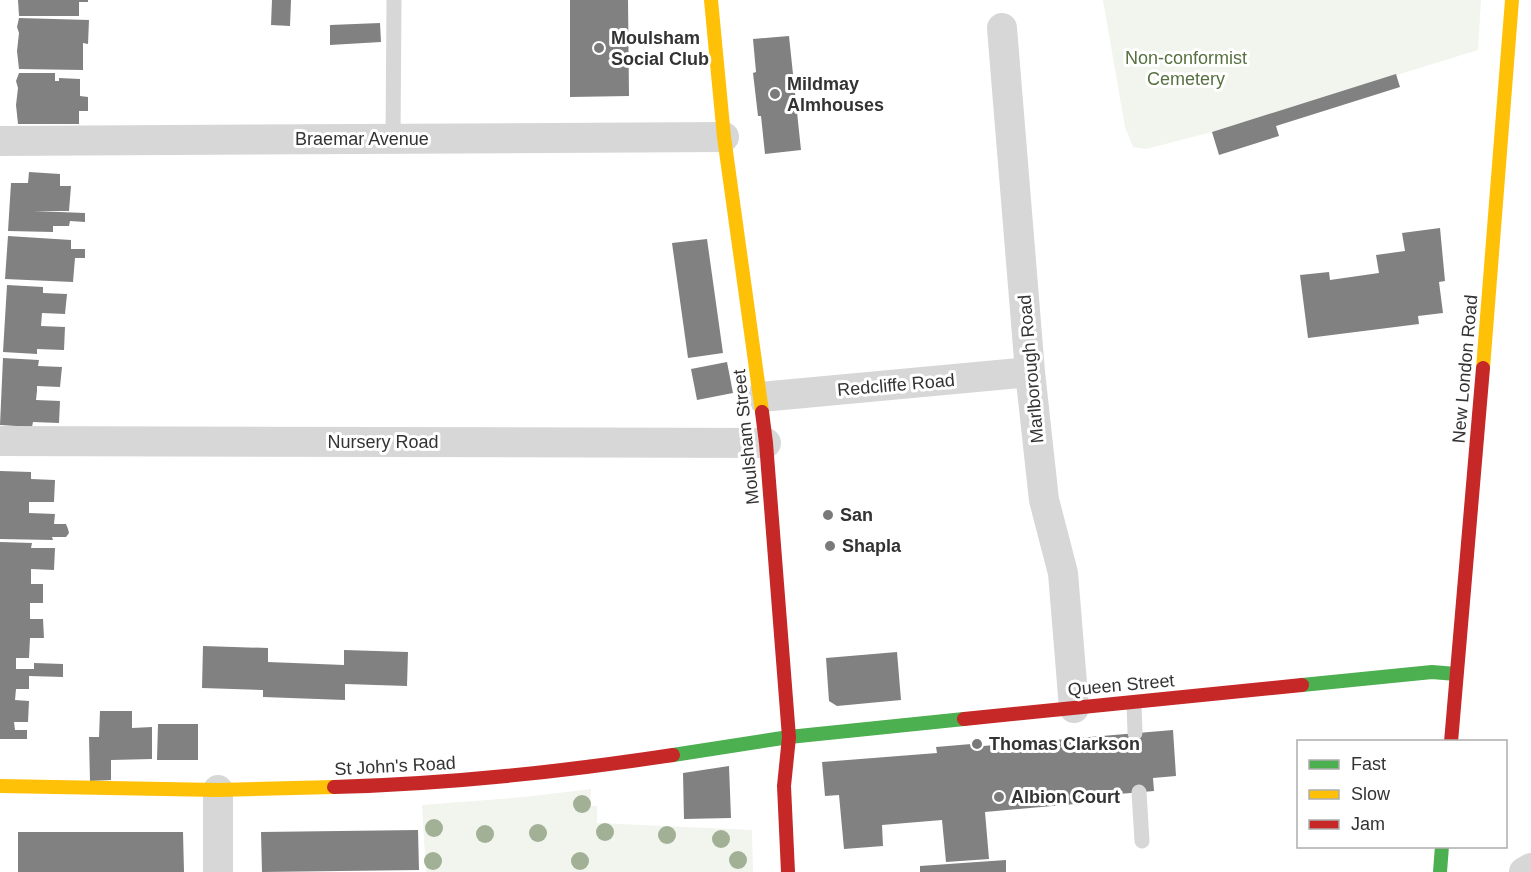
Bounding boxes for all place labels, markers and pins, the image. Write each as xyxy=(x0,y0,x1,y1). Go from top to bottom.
place label: Moulsham Social Club xyxy=(611,28,709,69)
marker: Moulsham Social Club xyxy=(592,41,606,55)
place label: Mildmay Almhouses xyxy=(787,74,884,115)
marker: Mildmay Almhouses xyxy=(768,87,782,101)
place label: San xyxy=(840,505,873,525)
marker: San xyxy=(821,508,835,522)
place label: Shapla xyxy=(842,536,902,556)
marker: Shapla xyxy=(823,539,837,553)
place label: Thomas Clarkson xyxy=(989,734,1140,754)
marker: Thomas Clarkson xyxy=(970,737,984,751)
place label: Albion Court xyxy=(1011,787,1120,807)
marker: Albion Court xyxy=(992,790,1006,804)

